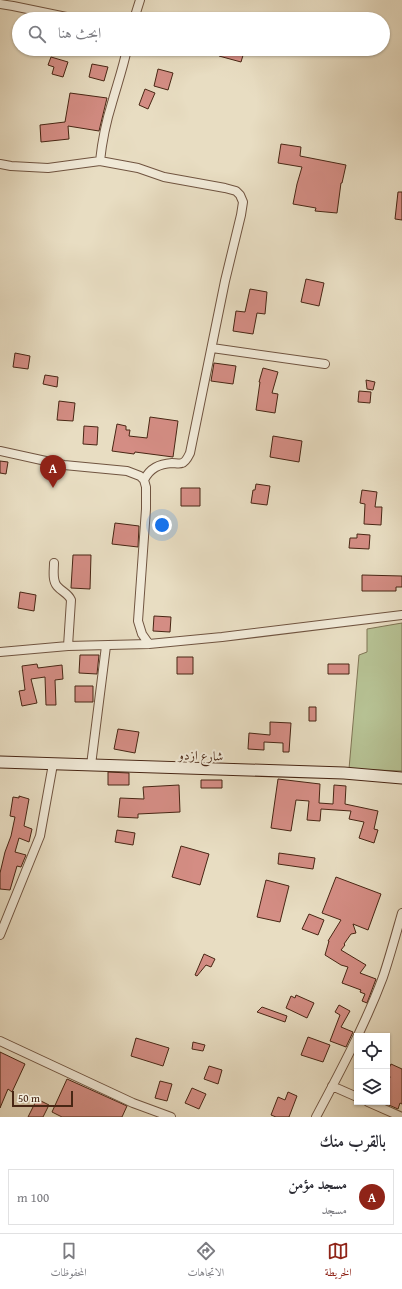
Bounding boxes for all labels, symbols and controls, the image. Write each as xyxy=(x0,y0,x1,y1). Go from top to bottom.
search box xyxy=(12,12,390,56)
text: ابحث هنا xyxy=(58,22,101,43)
icon: search xyxy=(26,23,48,45)
pin: A xyxy=(40,455,66,488)
your location xyxy=(152,515,172,535)
street label: شارع ازدو xyxy=(176,745,224,768)
map controls xyxy=(354,1033,390,1105)
button: locate xyxy=(354,1033,390,1069)
button: layers xyxy=(354,1069,390,1105)
scale bar xyxy=(12,1089,73,1108)
text: 50 m xyxy=(18,1090,40,1106)
text: بالقرب منك xyxy=(319,1128,386,1153)
text: مسجد مؤمن xyxy=(288,1173,347,1194)
text: 100 m xyxy=(17,1188,49,1207)
text: A xyxy=(368,1188,376,1207)
text: مسجد xyxy=(321,1200,347,1219)
tab: المحفوظات xyxy=(50,1240,87,1283)
tab: الاتجاهات xyxy=(187,1240,224,1283)
tab: الخريطة xyxy=(325,1240,352,1283)

